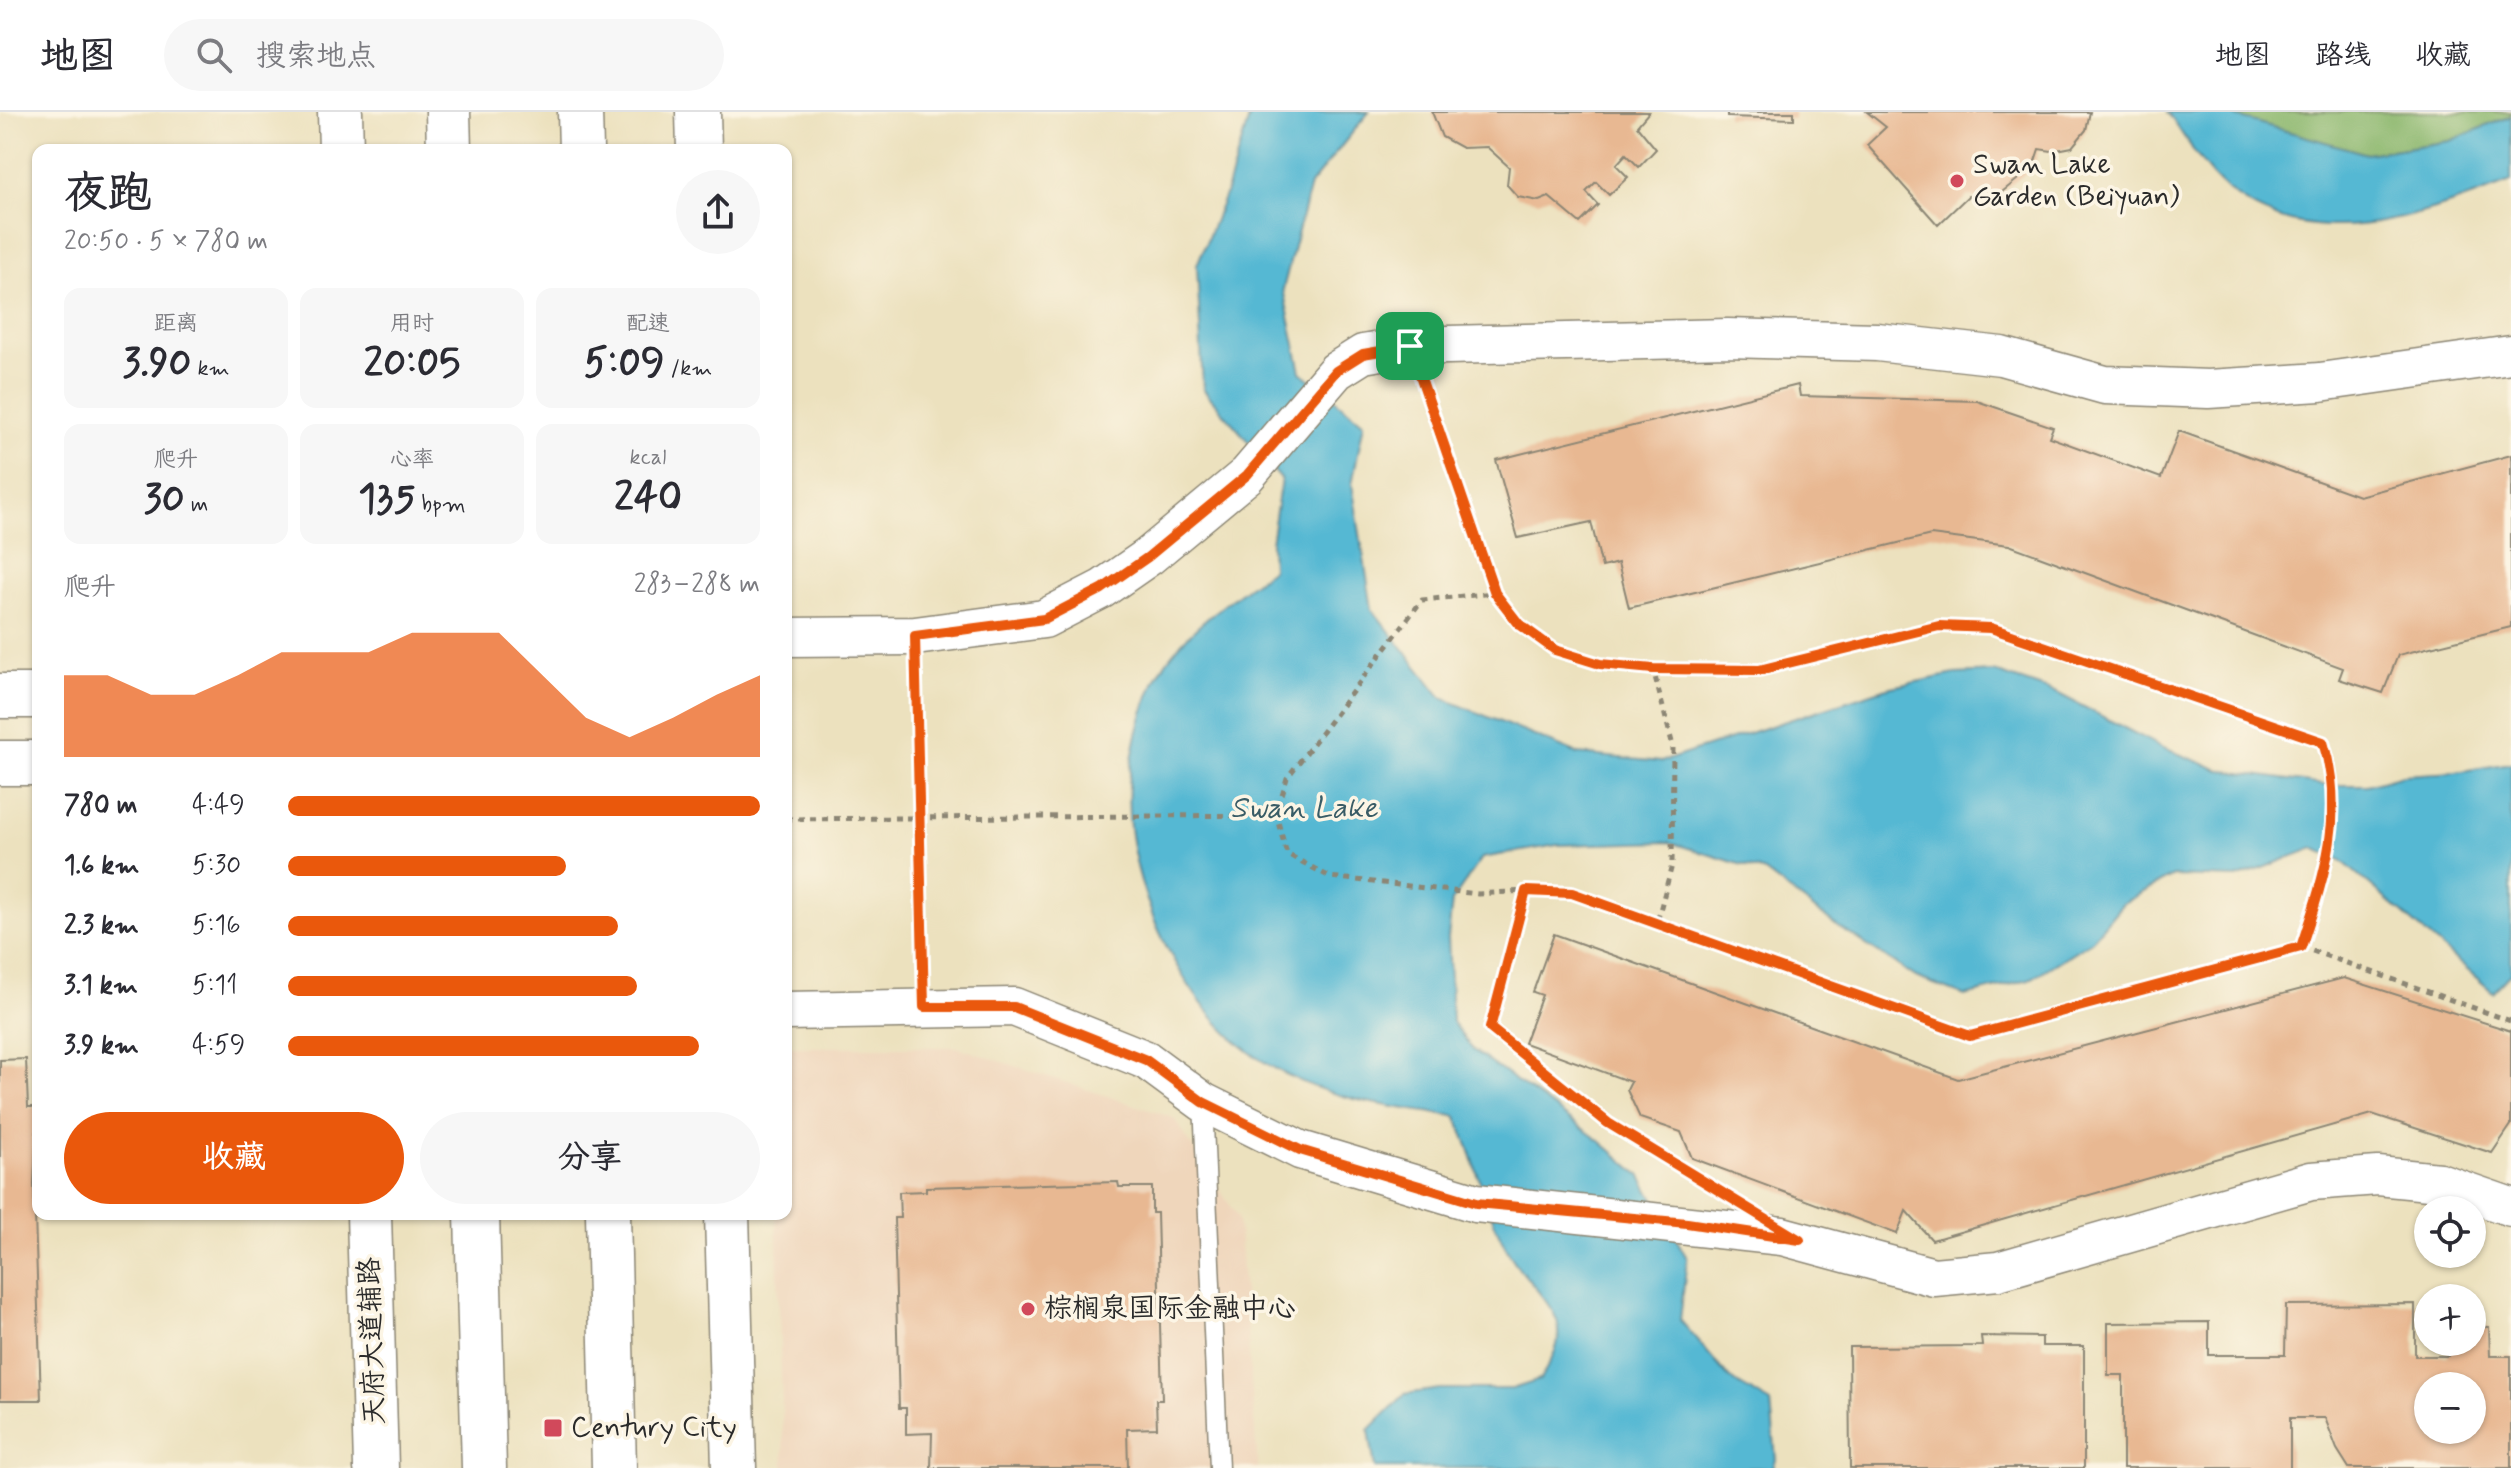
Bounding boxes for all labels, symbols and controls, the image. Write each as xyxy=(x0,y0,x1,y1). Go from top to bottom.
search box xyxy=(164,19,724,91)
text: 地图 xyxy=(40,33,116,82)
icon: search xyxy=(192,33,236,77)
text: 搜索地点 xyxy=(256,37,376,76)
text: 地图 xyxy=(2215,38,2271,75)
text: 路线 xyxy=(2315,38,2371,75)
text: 收藏 xyxy=(2415,38,2471,75)
place label: Swan Lake Garden (Beiyuan) xyxy=(1973,147,2179,216)
text: 夜跑 xyxy=(64,166,152,224)
button: share xyxy=(676,170,760,254)
marker: Swan Lake Garden (Beiyuan) xyxy=(1948,172,1966,190)
text: 20:50 · 5 × 780 m xyxy=(64,225,268,259)
text: 距离 xyxy=(154,310,198,338)
text: 用时 xyxy=(390,310,434,338)
text: 配速 xyxy=(626,310,670,338)
pin xyxy=(1376,312,1444,380)
icon: arrive xyxy=(1388,324,1432,368)
text: 3.90 xyxy=(123,338,191,390)
text: 20:05 xyxy=(364,338,460,390)
text: 5:09 xyxy=(584,338,665,390)
text: km xyxy=(191,355,229,383)
text: /km xyxy=(665,355,712,383)
text: kcal xyxy=(630,444,666,472)
text: 爬升 xyxy=(154,446,198,474)
text: 心率 xyxy=(390,446,434,474)
text: 240 xyxy=(614,472,682,524)
text: 30 xyxy=(144,474,185,526)
text: 135 xyxy=(358,474,415,526)
text: m xyxy=(185,491,208,519)
text: bpm xyxy=(415,491,466,519)
text: 283–288 m xyxy=(634,568,760,602)
text: 爬升 xyxy=(64,571,116,605)
text: 780 m xyxy=(64,789,137,823)
text: 4:49 xyxy=(192,789,245,823)
water label: Swan Lake xyxy=(1230,789,1379,828)
text: 1.6 km xyxy=(64,849,139,883)
text: 5:30 xyxy=(192,849,241,883)
text: 2.3 km xyxy=(64,909,139,943)
text: 5:16 xyxy=(192,909,241,943)
text: 3.1 km xyxy=(64,969,138,1003)
text: 5:11 xyxy=(192,969,237,1003)
text: 3.9 km xyxy=(64,1029,139,1063)
text: 4:59 xyxy=(192,1029,245,1063)
button: 收藏 xyxy=(64,1112,404,1204)
button: 分享 xyxy=(420,1112,760,1204)
map controls xyxy=(2414,1196,2486,1444)
button: locate xyxy=(2414,1196,2486,1268)
street label: 天府大道辅路 xyxy=(352,1256,394,1426)
button: + xyxy=(2414,1284,2486,1356)
place label: 棕榈泉国际金融中心 xyxy=(1044,1291,1296,1328)
marker: 棕榈泉国际金融中心 xyxy=(1019,1300,1037,1318)
button: − xyxy=(2414,1372,2486,1444)
place label: Century City xyxy=(571,1410,737,1447)
marker: Century City xyxy=(542,1417,564,1439)

